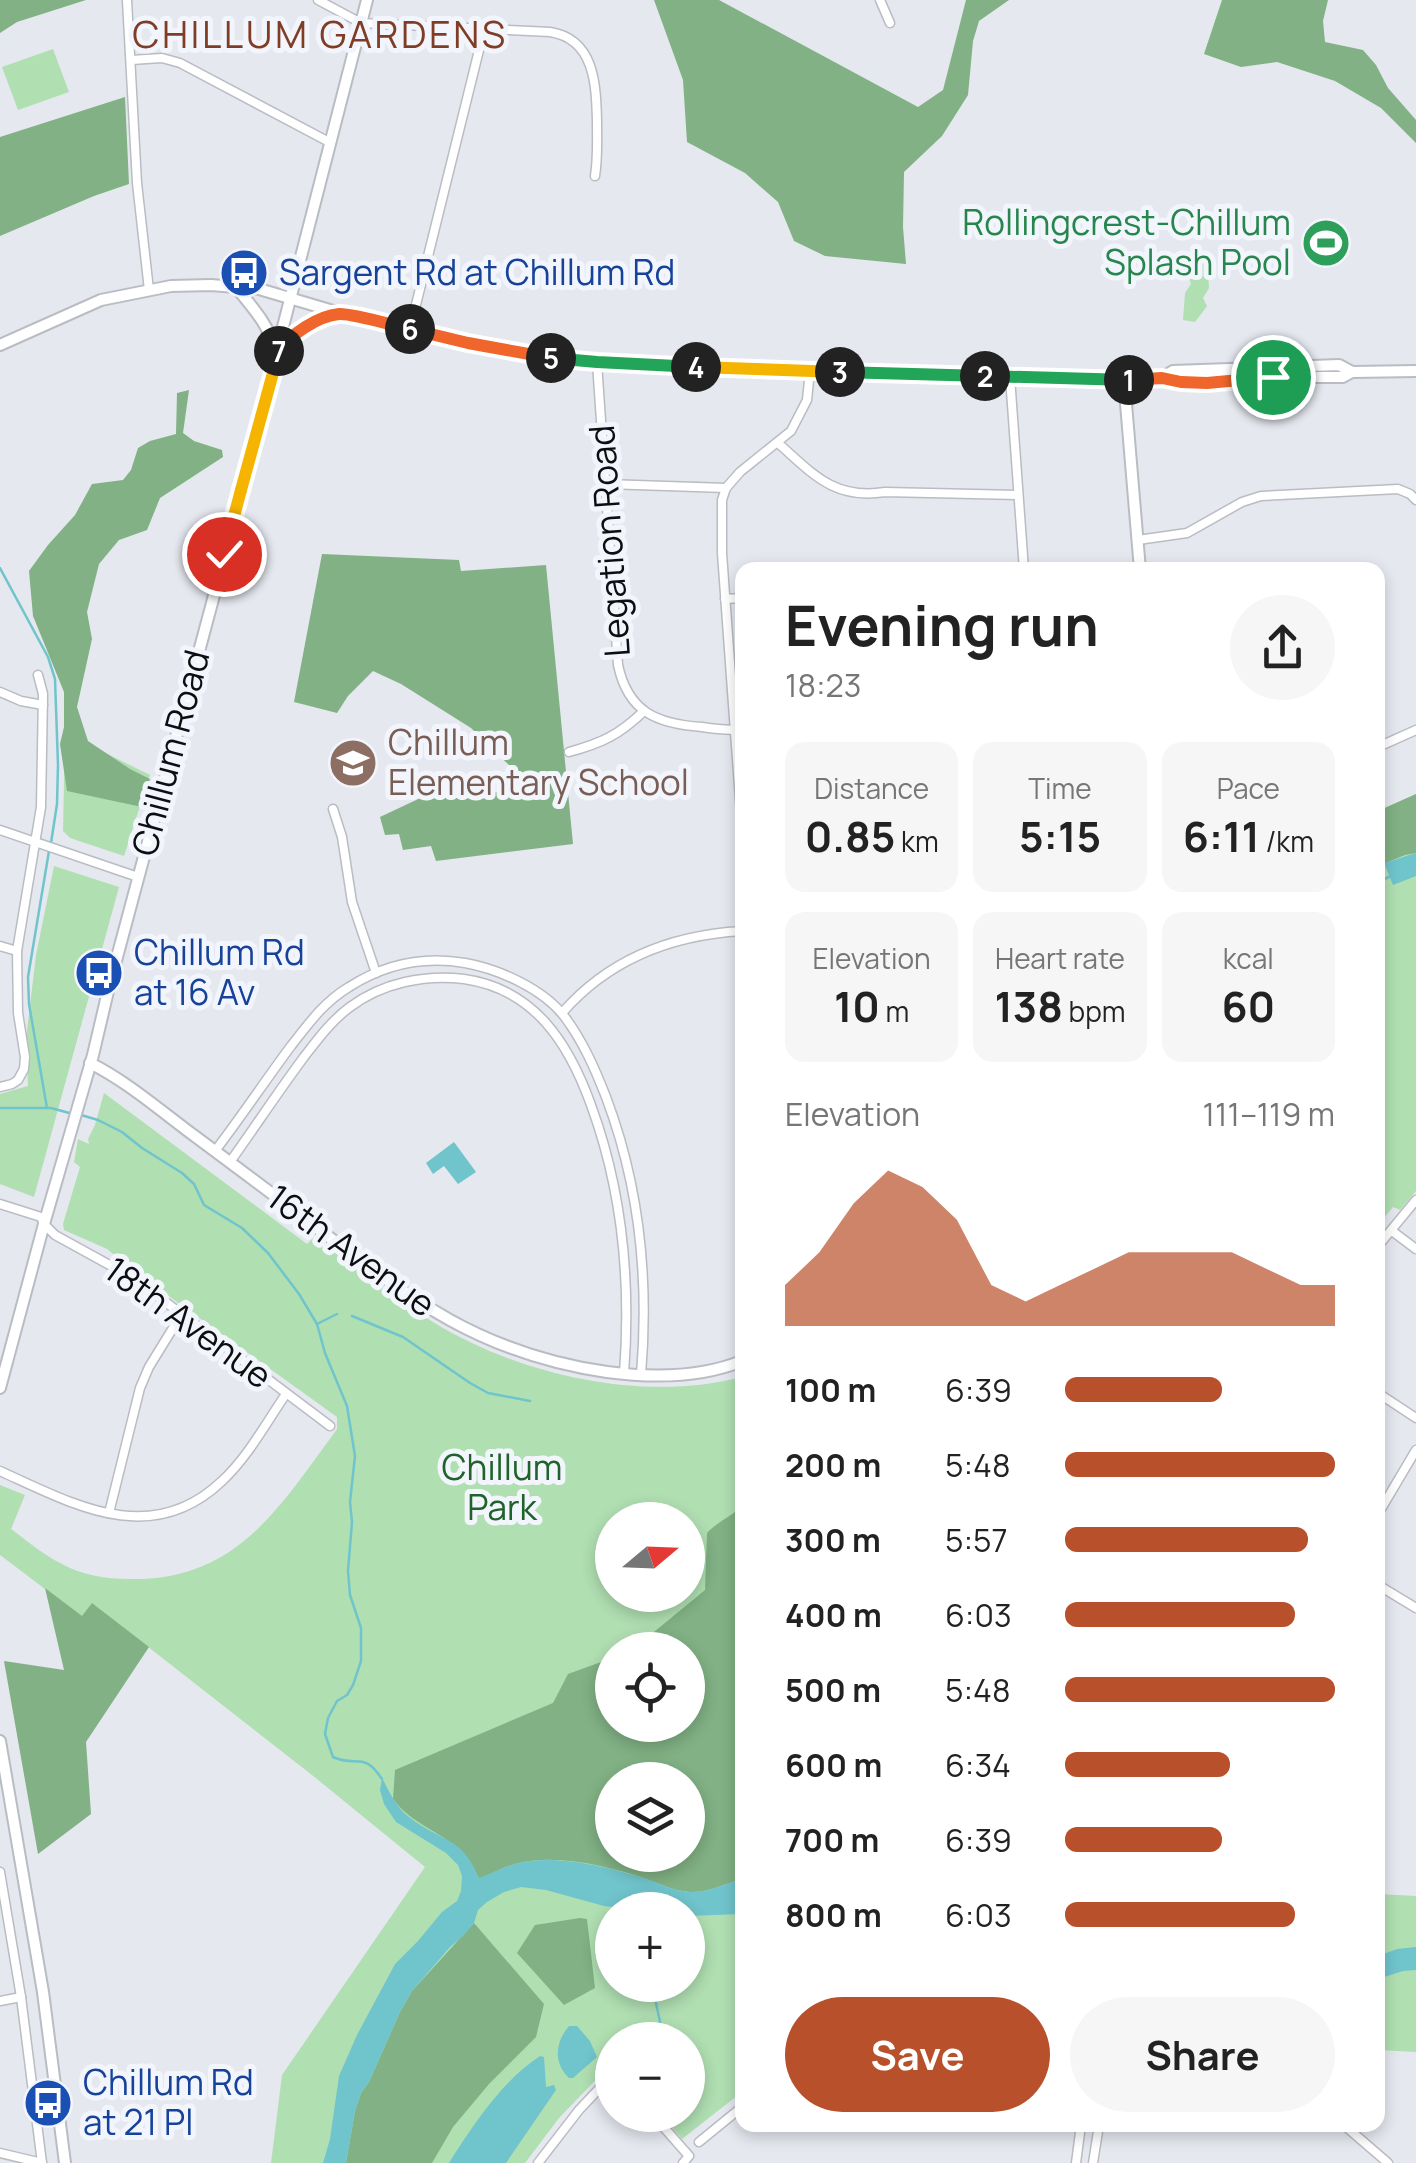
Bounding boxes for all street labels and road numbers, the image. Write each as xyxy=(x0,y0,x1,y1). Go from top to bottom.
street label: Legation Road xyxy=(577,424,641,659)
street label: Chillum Road xyxy=(120,645,220,861)
street label: 16th Avenue xyxy=(258,1173,445,1328)
street label: 18th Avenue xyxy=(95,1245,282,1399)

